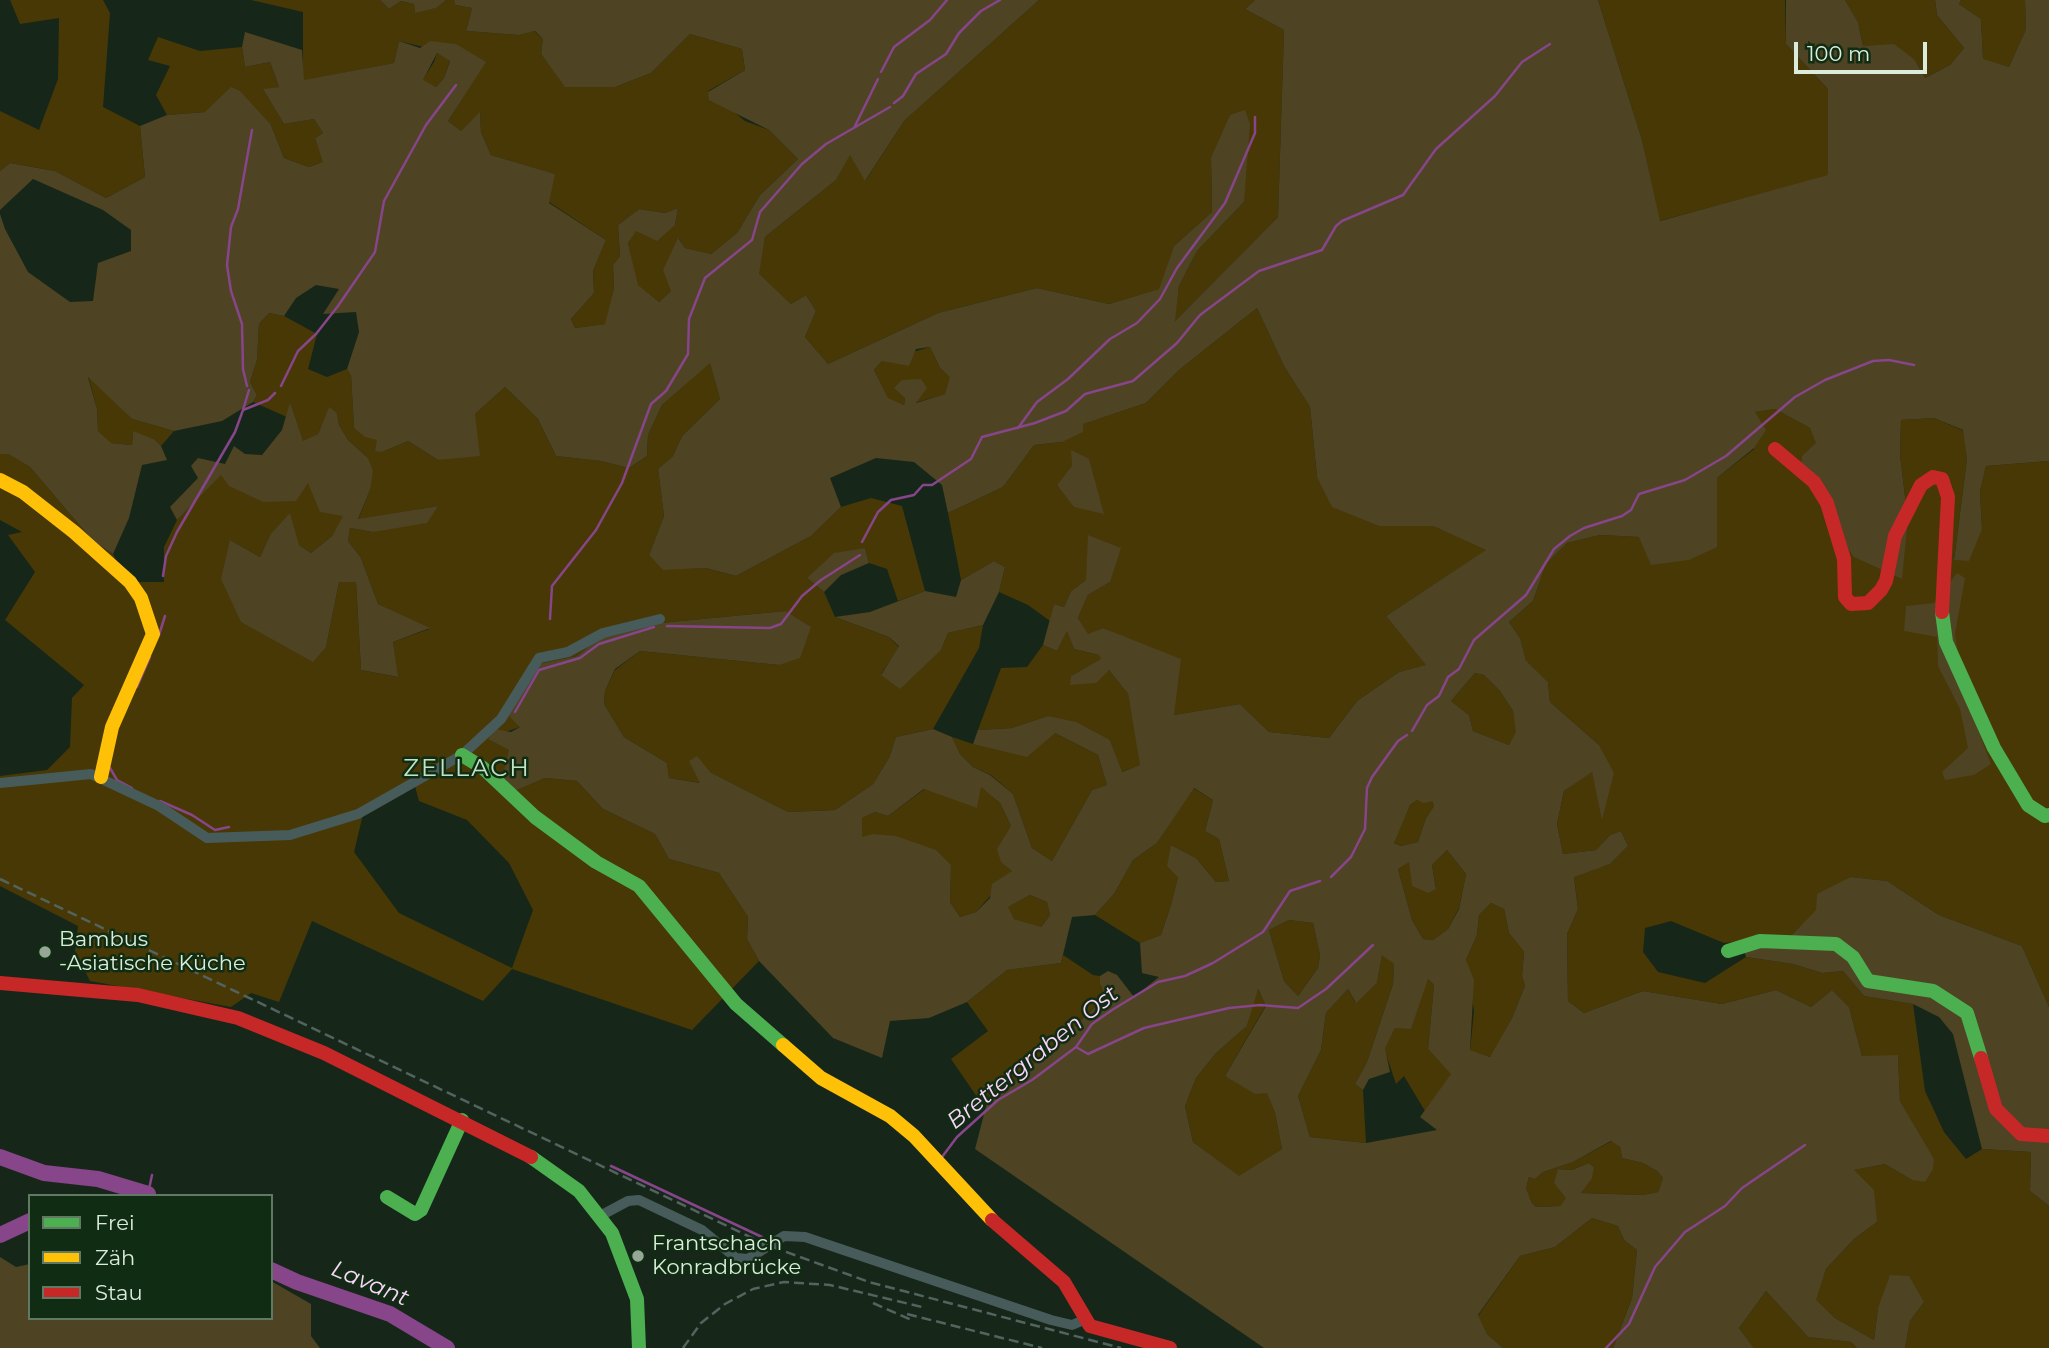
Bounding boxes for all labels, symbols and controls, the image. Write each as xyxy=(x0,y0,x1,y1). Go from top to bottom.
scale bar xyxy=(1797,28,1930,72)
text: 100 m xyxy=(1807,41,1870,66)
district label: ZELLACH xyxy=(404,755,530,783)
place label: Bambus -Asiatische Küche xyxy=(59,927,246,977)
marker: Bambus -Asiatische Küche xyxy=(37,944,53,960)
water label: Brettergraben Ost xyxy=(942,981,1124,1135)
legend xyxy=(28,1194,273,1320)
text: Frei xyxy=(95,1210,135,1235)
place label: Frantschach Konradbrücke xyxy=(652,1231,801,1281)
text: Zäh xyxy=(95,1245,135,1270)
marker: Frantschach Konradbrücke xyxy=(630,1248,646,1264)
water label: Lavant xyxy=(327,1255,413,1313)
text: Stau xyxy=(95,1280,143,1305)

